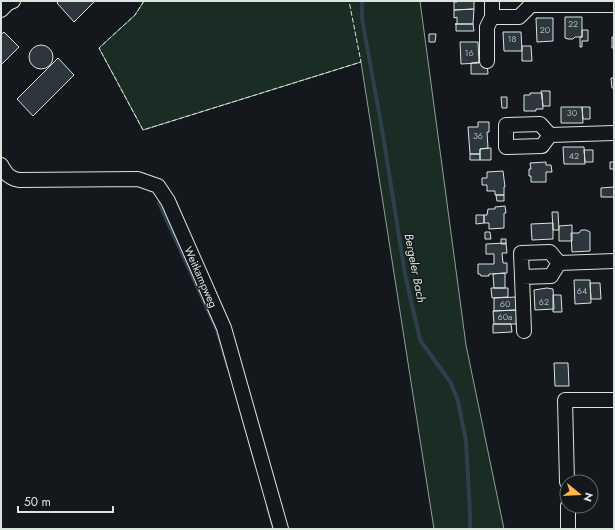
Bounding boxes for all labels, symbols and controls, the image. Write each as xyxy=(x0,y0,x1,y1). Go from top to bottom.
house number: 22 xyxy=(568,17,578,30)
house number: 20 xyxy=(540,23,551,36)
house number: 18 xyxy=(508,32,517,45)
house number: 16 xyxy=(464,46,474,59)
house number: 30 xyxy=(567,106,578,119)
house number: 36 xyxy=(473,129,483,142)
house number: 42 xyxy=(569,149,579,162)
water label: Bergeler Bach xyxy=(399,232,431,304)
street label: Weitkampweg xyxy=(180,244,222,310)
house number: 64 xyxy=(577,284,587,297)
house number: 62 xyxy=(539,295,549,308)
house number: 60 xyxy=(500,297,511,310)
house number: 60a xyxy=(498,310,512,323)
north arrow xyxy=(559,474,599,514)
scale bar xyxy=(18,488,113,514)
text: N xyxy=(580,490,597,504)
text: 50 m xyxy=(24,493,51,511)

